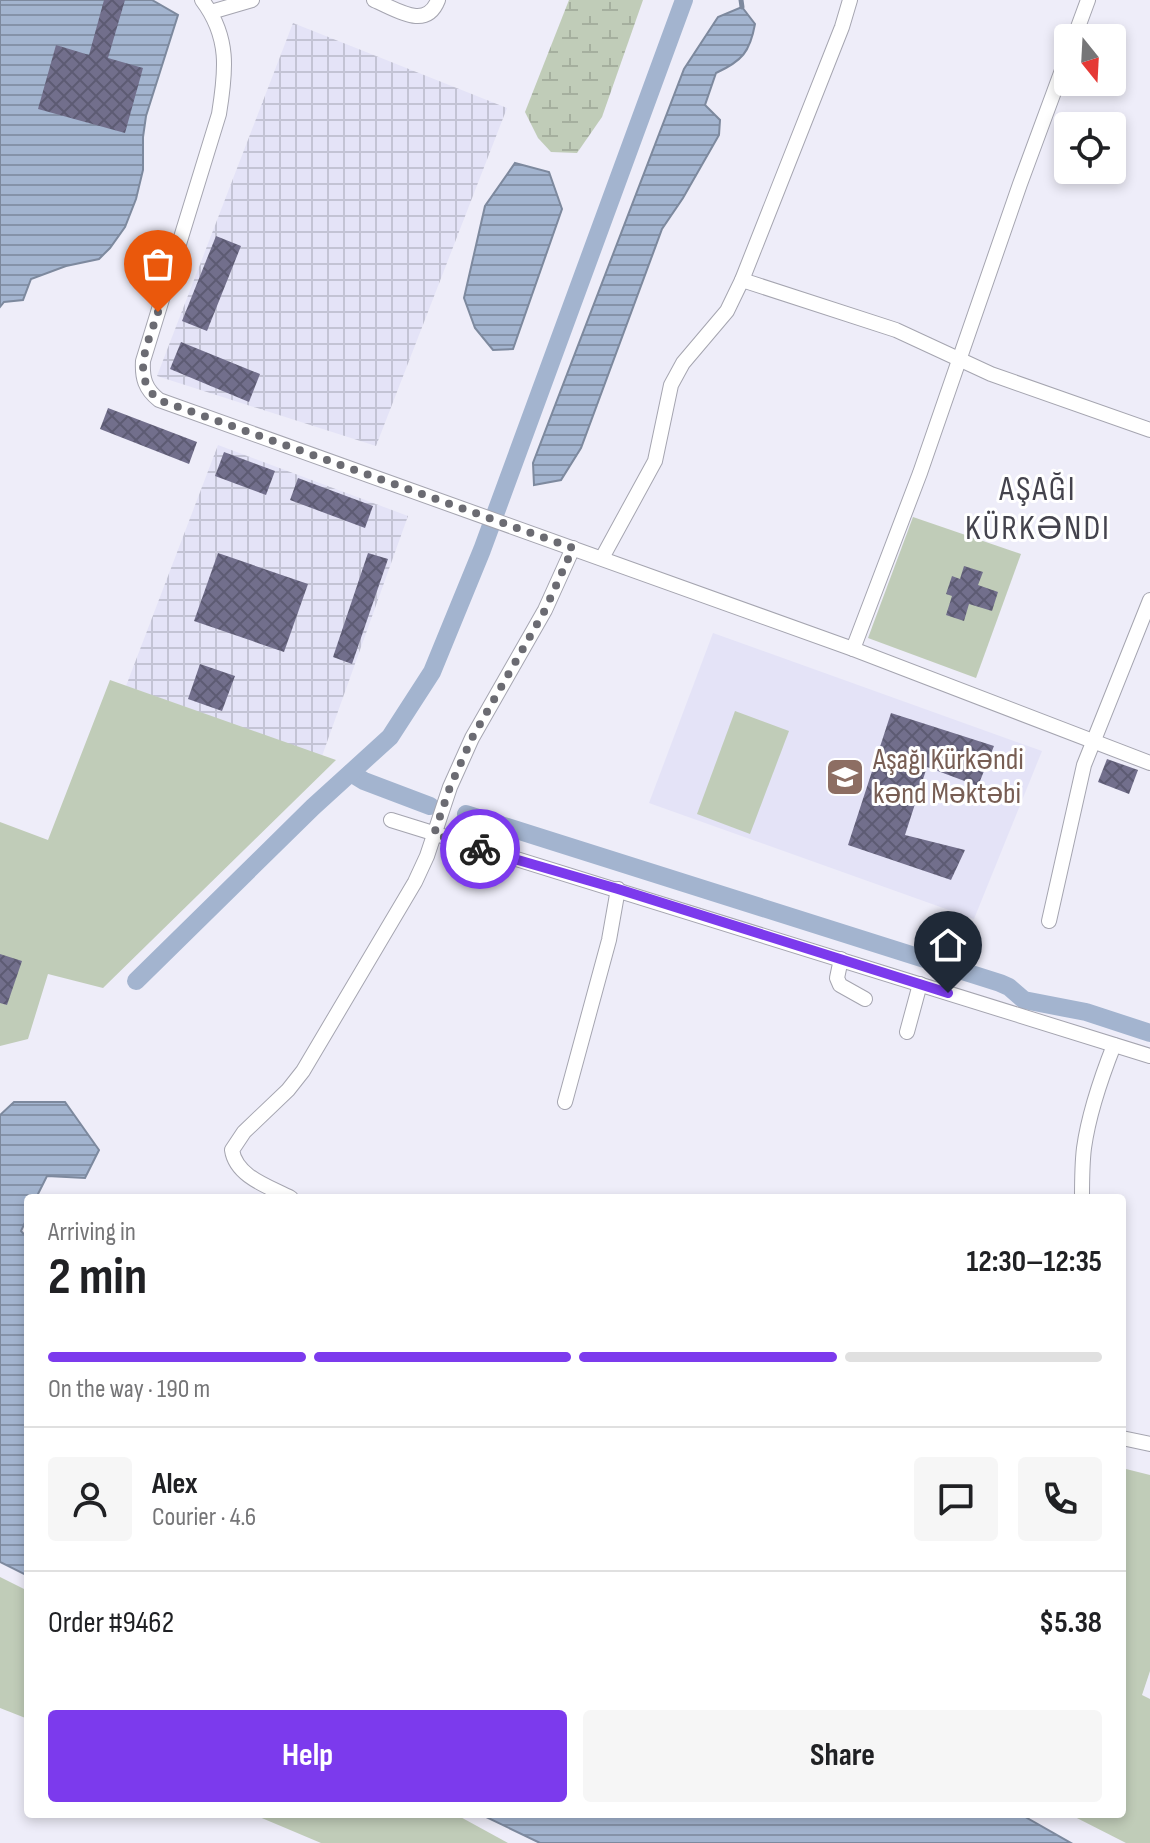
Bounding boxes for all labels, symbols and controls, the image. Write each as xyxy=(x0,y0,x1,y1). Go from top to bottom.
north arrow xyxy=(1054,24,1126,96)
map controls xyxy=(1054,24,1126,184)
button: locate xyxy=(1054,112,1126,184)
pin xyxy=(124,230,192,312)
icon: bag xyxy=(136,242,180,286)
district label: AŞAĞI KÜRKƏNDI xyxy=(965,469,1111,549)
place label: Aşağı Kürkəndi kənd Məktəbi xyxy=(872,742,1024,812)
school or university icon: Aşağı Kürkəndi kənd Məktəbi xyxy=(824,756,866,798)
courier xyxy=(440,809,520,889)
icon: bike xyxy=(458,827,502,871)
pin xyxy=(914,911,982,993)
icon: home xyxy=(926,923,970,967)
text: Arriving in xyxy=(48,1217,136,1248)
text: 12:30–12:35 xyxy=(966,1244,1102,1280)
text: 2 min xyxy=(48,1246,147,1309)
text: On the way · 190 m xyxy=(48,1374,210,1405)
button: person xyxy=(48,1457,132,1541)
button: chat xyxy=(914,1457,998,1541)
button: phone xyxy=(1018,1457,1102,1541)
text: Alex xyxy=(152,1466,198,1502)
text: Courier · 4.6 xyxy=(152,1502,256,1533)
text: Order #9462 xyxy=(48,1605,174,1641)
text: $5.38 xyxy=(1039,1605,1102,1641)
button: Help xyxy=(48,1710,567,1802)
button: Share xyxy=(583,1710,1102,1802)

